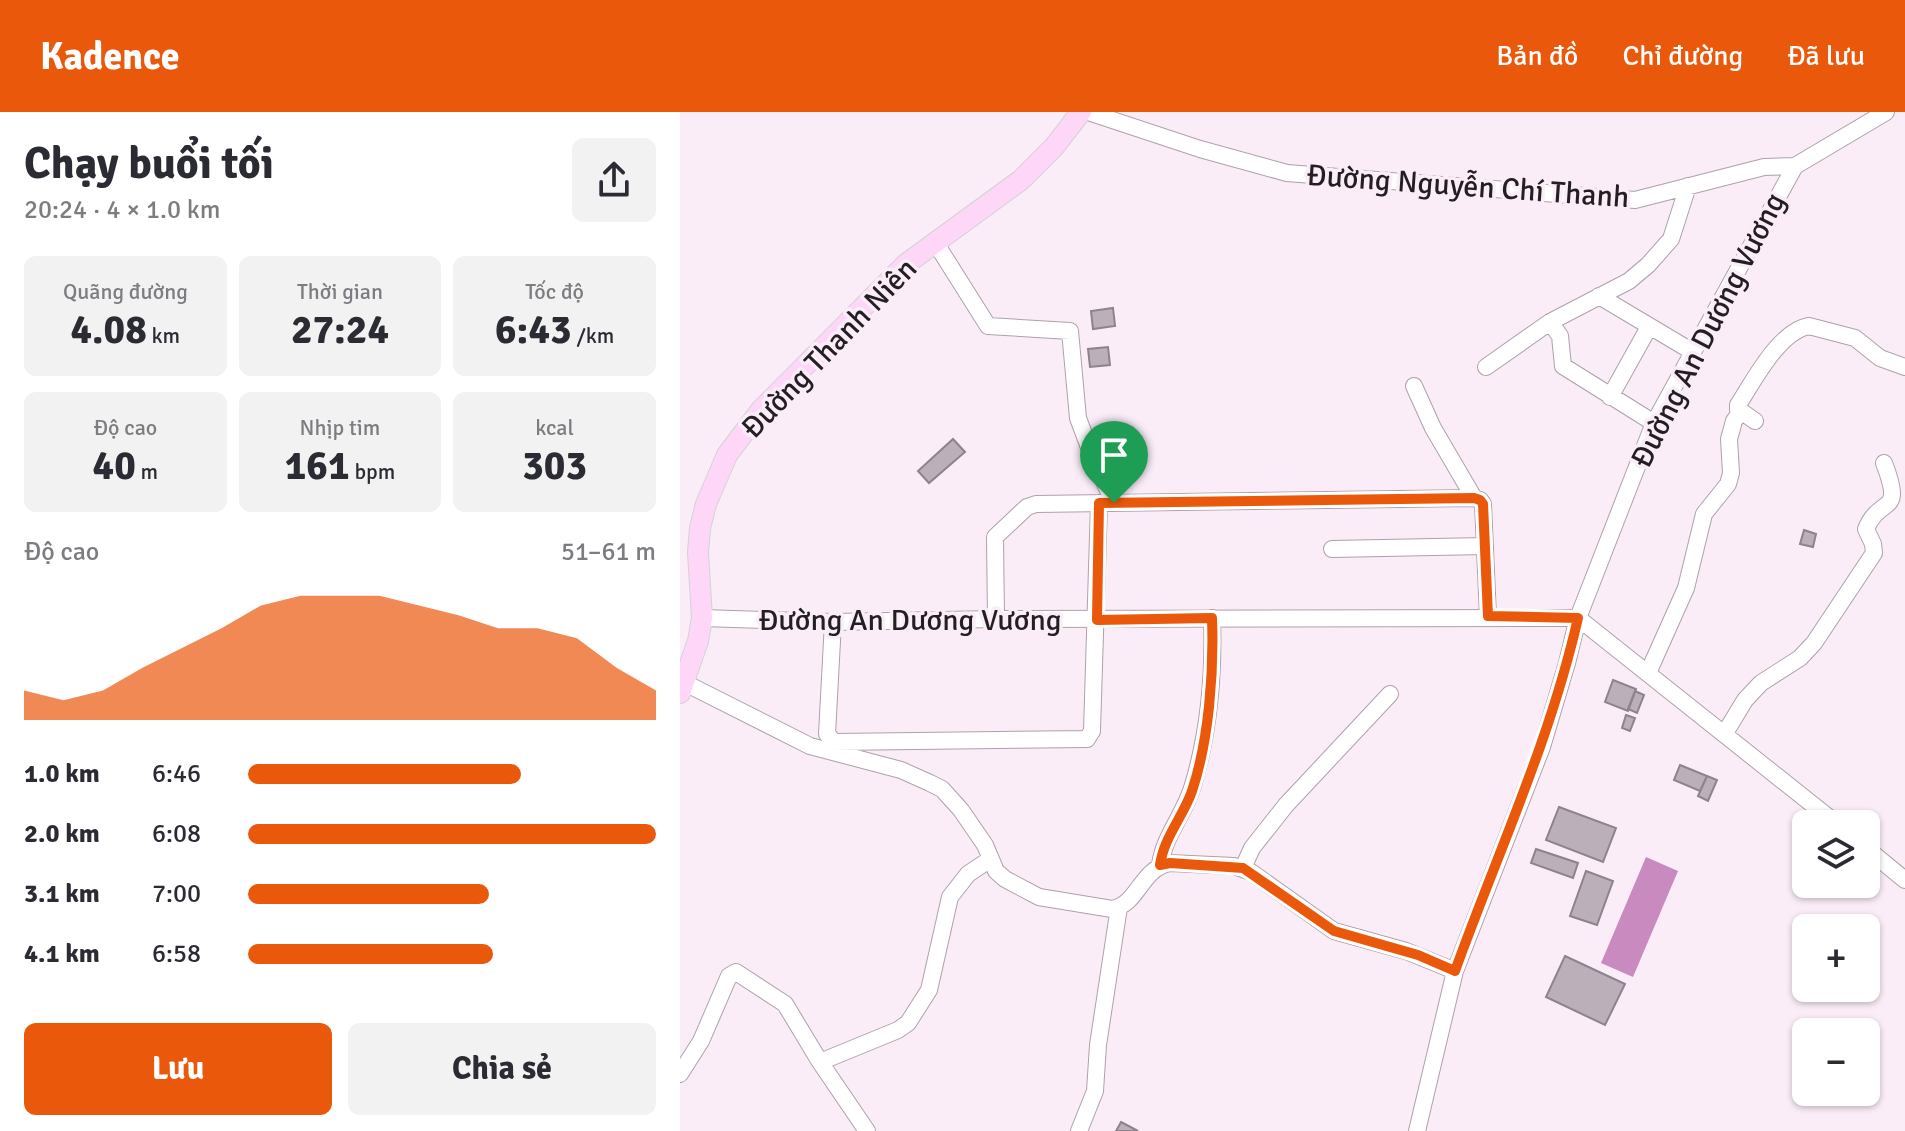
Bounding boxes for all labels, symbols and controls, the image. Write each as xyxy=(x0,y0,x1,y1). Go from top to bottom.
text: Kadence xyxy=(40,33,180,80)
text: Bản đồ xyxy=(1496,39,1578,73)
text: Chỉ đường xyxy=(1622,39,1743,73)
text: Đã lưu xyxy=(1787,39,1865,73)
text: Chạy buổi tối xyxy=(24,137,274,191)
button: share xyxy=(572,138,656,222)
street label: Đường Nguyễn Chí Thanh xyxy=(1305,157,1631,216)
street label: Đường An Dương Vương xyxy=(1623,187,1794,474)
text: 20:24 · 4 × 1.0 km xyxy=(24,194,220,226)
street label: Đường Thanh Niên xyxy=(734,250,925,446)
text: Quãng đường xyxy=(63,278,188,305)
text: Thời gian xyxy=(297,278,383,305)
text: Tốc độ xyxy=(525,278,584,305)
text: 4.08 xyxy=(70,305,147,355)
text: 27:24 xyxy=(291,305,389,355)
text: 6:43 xyxy=(495,305,572,355)
text: km xyxy=(147,322,180,349)
text: /km xyxy=(572,322,614,349)
text: Độ cao xyxy=(93,414,157,441)
text: Nhịp tim xyxy=(300,414,380,441)
text: kcal xyxy=(535,414,574,441)
pin xyxy=(1080,421,1148,503)
icon: arrive xyxy=(1092,433,1136,477)
text: 40 xyxy=(93,441,136,491)
text: 161 xyxy=(285,441,350,491)
text: 303 xyxy=(522,441,587,491)
text: m xyxy=(136,458,158,485)
text: bpm xyxy=(350,458,395,485)
text: Độ cao xyxy=(24,536,99,568)
text: 51–61 m xyxy=(561,536,656,568)
street label: Đường An Dương Vương xyxy=(758,602,1062,639)
text: 1.0 km xyxy=(24,758,100,790)
text: 6:46 xyxy=(152,758,201,790)
map controls xyxy=(1792,810,1880,1106)
button: layers xyxy=(1792,810,1880,898)
text: 2.0 km xyxy=(24,818,100,850)
text: 6:08 xyxy=(152,818,201,850)
text: 3.1 km xyxy=(24,878,100,910)
text: 7:00 xyxy=(152,878,201,910)
button: + xyxy=(1792,914,1880,1002)
text: 4.1 km xyxy=(24,938,100,970)
text: 6:58 xyxy=(152,938,201,970)
button: − xyxy=(1792,1018,1880,1106)
button: Lưu xyxy=(24,1023,332,1115)
button: Chia sẻ xyxy=(348,1023,656,1115)

